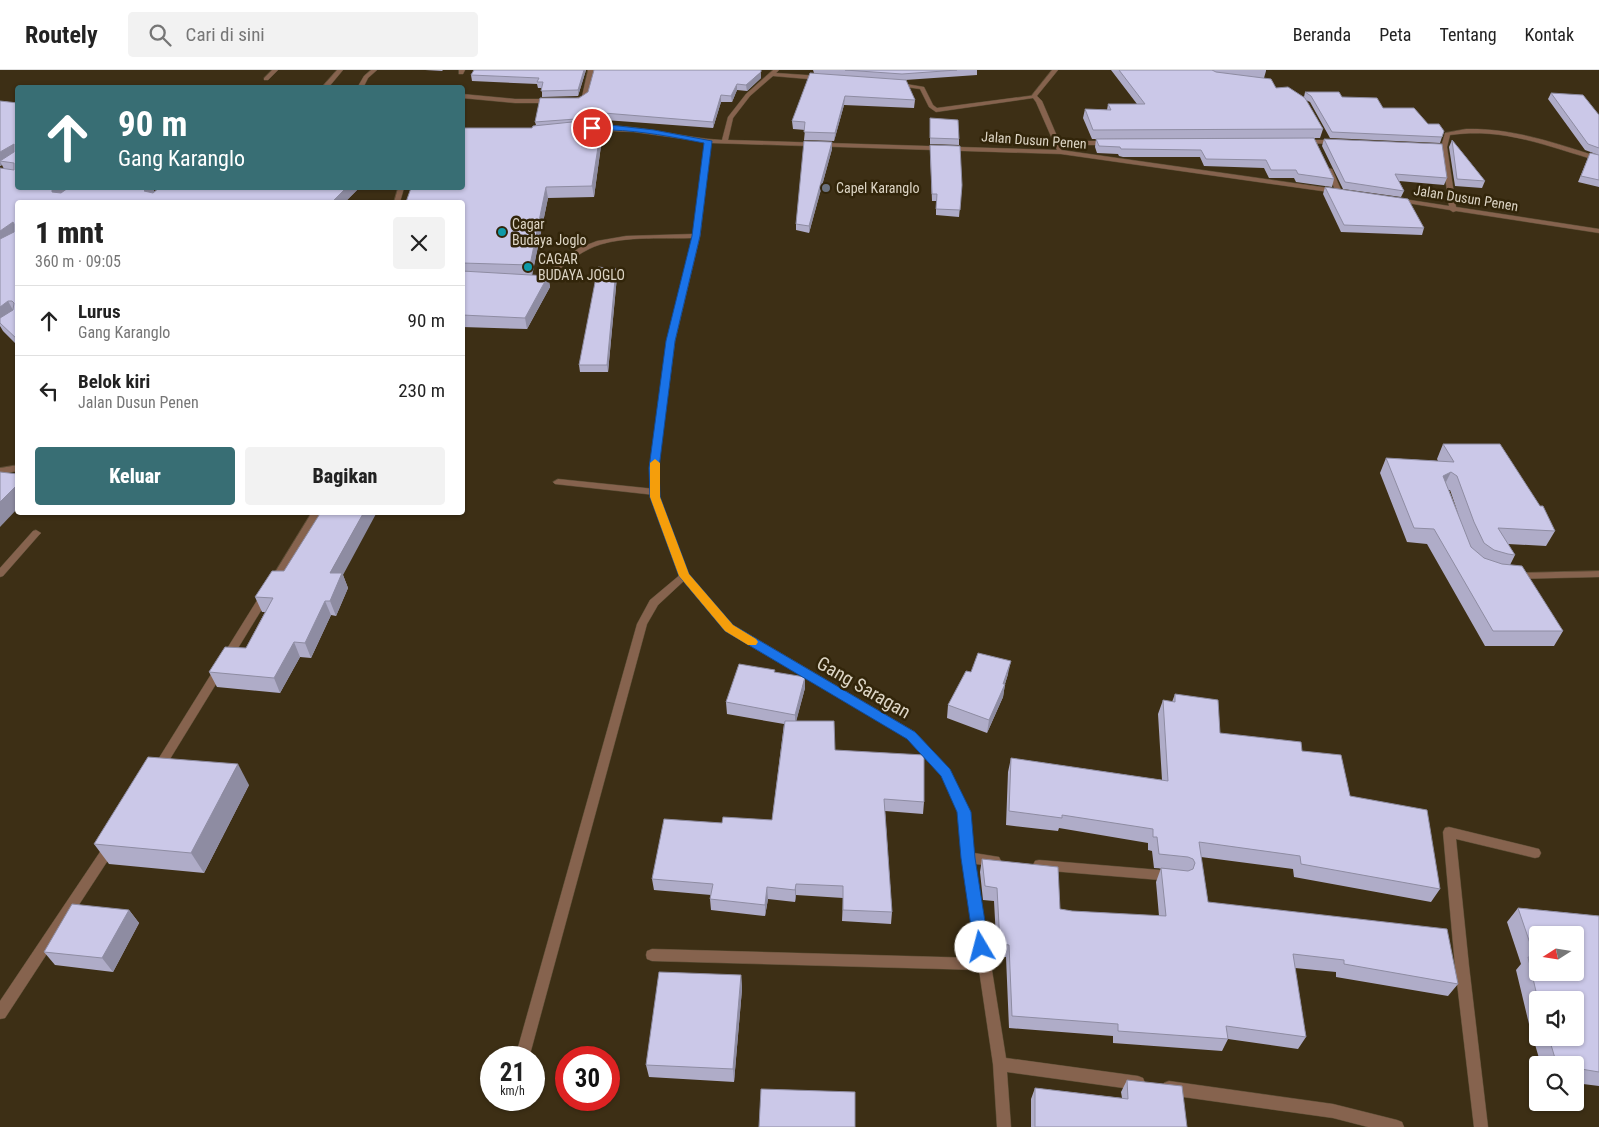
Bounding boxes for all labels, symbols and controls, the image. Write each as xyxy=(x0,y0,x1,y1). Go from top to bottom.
search box xyxy=(128,12,478,57)
text: Routely xyxy=(25,21,98,49)
icon: search xyxy=(146,21,174,49)
text: Cari di sini xyxy=(186,23,265,46)
text: Beranda xyxy=(1293,24,1351,45)
text: Peta xyxy=(1379,24,1411,45)
text: Tentang xyxy=(1439,24,1497,45)
text: Kontak xyxy=(1525,24,1574,45)
text: 90 m xyxy=(118,104,187,145)
icon: ahead xyxy=(35,105,100,170)
pin xyxy=(571,107,613,149)
icon: arrive xyxy=(578,114,606,142)
street label: Jalan Dusun Penen xyxy=(981,128,1087,152)
text: Gang Karanglo xyxy=(118,146,245,171)
place label: Capel Karanglo xyxy=(836,180,920,196)
marker: Capel Karanglo xyxy=(820,182,832,194)
street label: Jalan Dusun Penen xyxy=(1413,182,1519,214)
text: 1 mnt xyxy=(35,215,103,250)
place label: Cagar Budaya Joglo xyxy=(512,216,587,248)
button: close xyxy=(393,217,445,269)
marker: Cagar Budaya Joglo xyxy=(496,226,508,238)
place label: CAGAR BUDAYA JOGLO xyxy=(538,251,625,283)
text: 360 m · 09:05 xyxy=(35,252,121,271)
marker: CAGAR BUDAYA JOGLO xyxy=(522,261,534,273)
text: Lurus xyxy=(78,300,121,323)
icon: ahead xyxy=(35,307,63,335)
text: 90 m xyxy=(408,309,445,332)
text: Gang Karanglo xyxy=(78,323,170,342)
text: Belok kiri xyxy=(78,370,150,393)
icon: left xyxy=(35,377,63,405)
text: 230 m xyxy=(398,379,445,402)
text: Jalan Dusun Penen xyxy=(78,393,199,412)
button: Keluar xyxy=(35,447,235,505)
button: Bagikan xyxy=(245,447,445,505)
street label: Gang Saragan xyxy=(813,651,915,723)
position arrow xyxy=(954,920,1006,972)
north arrow xyxy=(1529,926,1584,981)
map controls xyxy=(1529,926,1584,1111)
button: sound xyxy=(1529,991,1584,1046)
speed limit sign: 30 xyxy=(555,1046,620,1111)
button: search xyxy=(1529,1056,1584,1111)
text: 21 xyxy=(500,1058,525,1087)
text: km/h xyxy=(500,1084,525,1098)

